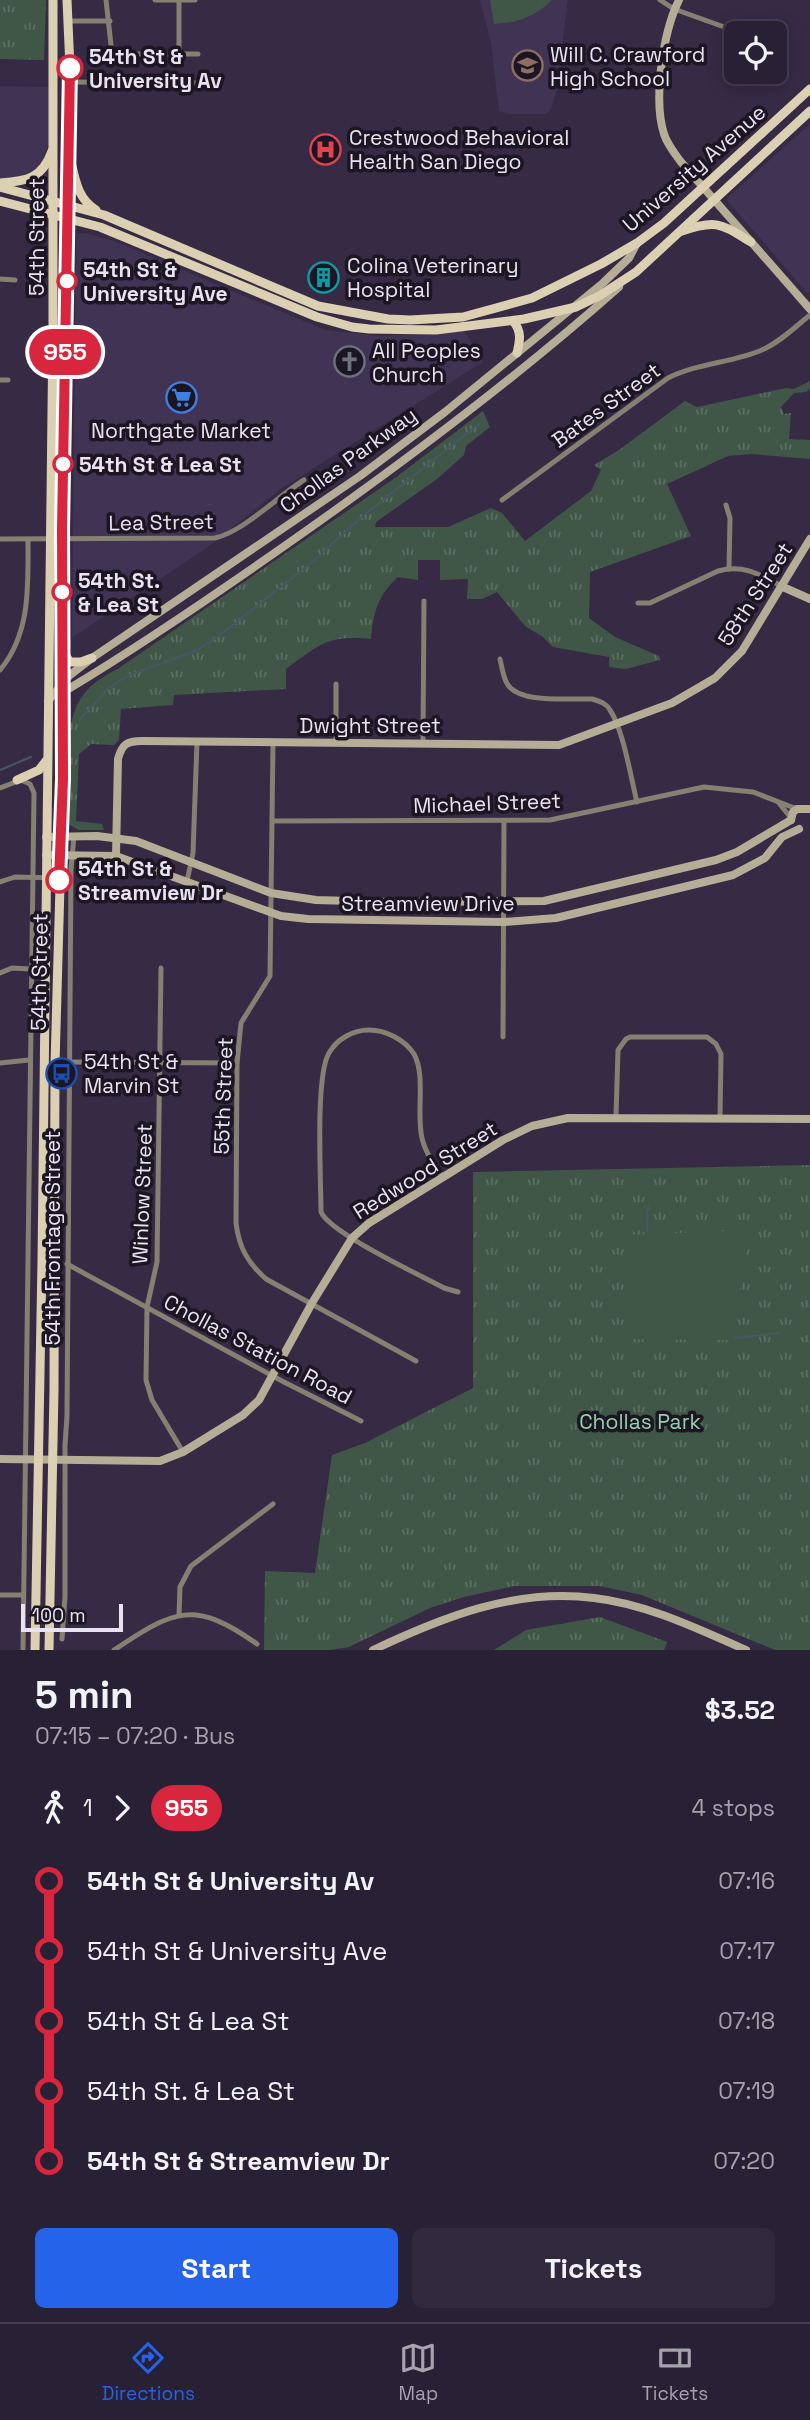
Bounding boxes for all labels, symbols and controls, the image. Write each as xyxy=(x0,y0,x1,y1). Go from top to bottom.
map controls xyxy=(724,21,787,84)
button: locate xyxy=(724,21,787,84)
place label: Will C. Crawford High School xyxy=(550,41,705,92)
place label: 54th St & University Av xyxy=(89,43,222,94)
school or university icon: Will C. Crawford High School xyxy=(510,49,544,83)
marker: 54th St & University Av xyxy=(57,55,83,81)
street label: University Avenue xyxy=(617,98,771,238)
place label: Crestwood Behavioral Health San Diego xyxy=(349,124,569,175)
hospital icon: Crestwood Behavioral Health San Diego xyxy=(309,132,343,166)
street label: 54th Street xyxy=(23,178,50,296)
place label: Colina Veterinary Hospital xyxy=(347,252,519,303)
place label: 54th St & University Ave xyxy=(83,256,228,307)
building icon: Colina Veterinary Hospital xyxy=(307,260,341,294)
marker: 54th St & University Ave xyxy=(57,271,77,291)
line badge: 955 xyxy=(25,329,105,375)
text: 955 xyxy=(43,336,87,367)
place label: All Peoples Church xyxy=(372,337,481,388)
church icon: All Peoples Church xyxy=(332,345,366,379)
street label: Bates Street xyxy=(546,357,666,453)
supermarket icon: Northgate Market xyxy=(164,381,198,415)
street label: Chollas Parkway xyxy=(274,401,422,519)
place label: Northgate Market xyxy=(91,417,271,444)
place label: 54th St & Lea St xyxy=(79,451,241,478)
marker: 54th St & Lea St xyxy=(53,454,73,474)
street label: Lea Street xyxy=(108,508,214,536)
street label: 58th Street xyxy=(712,537,798,651)
place label: 54th St. & Lea St xyxy=(78,567,160,618)
marker: 54th St. & Lea St xyxy=(52,582,72,602)
street label: Dwight Street xyxy=(299,712,441,739)
street label: Michael Street xyxy=(413,787,561,819)
place label: 54th St & Streamview Dr xyxy=(78,855,223,906)
marker: 54th St & Streamview Dr xyxy=(46,867,72,893)
street label: Streamview Drive xyxy=(341,890,515,917)
street label: 54th Street xyxy=(24,913,54,1031)
street label: 55th Street xyxy=(207,1037,239,1155)
place label: 54th St & Marvin St xyxy=(84,1048,179,1099)
bus stop icon: 54th St & Marvin St xyxy=(44,1056,78,1090)
street label: Redwood Street xyxy=(348,1115,502,1225)
street label: Winlow Street xyxy=(126,1123,158,1265)
street label: 54th Frontage Street xyxy=(39,1131,66,1345)
street label: Chollas Station Road xyxy=(159,1288,357,1410)
park label: Chollas Park xyxy=(579,1408,701,1435)
scale bar xyxy=(21,1601,122,1633)
text: 100 m xyxy=(32,1603,86,1628)
text: 5 min xyxy=(35,1671,133,1719)
text: $3.52 xyxy=(705,1693,775,1727)
text: 07:15 – 07:20 · Bus xyxy=(35,1721,235,1751)
icon: walk xyxy=(35,1789,73,1827)
icon: forward xyxy=(103,1789,141,1827)
text: 955 xyxy=(165,1792,208,1823)
text: 1 xyxy=(83,1793,93,1823)
text: 4 stops xyxy=(692,1793,775,1823)
text: 54th St & University Av xyxy=(87,1864,374,1898)
text: 07:16 xyxy=(718,1866,775,1896)
text: 54th St & University Ave xyxy=(87,1934,387,1968)
text: 07:17 xyxy=(719,1936,775,1966)
text: 54th St & Lea St xyxy=(87,2004,289,2038)
text: 07:18 xyxy=(718,2006,775,2036)
text: 54th St. & Lea St xyxy=(87,2074,295,2108)
text: 07:19 xyxy=(718,2076,775,2106)
text: 54th St & Streamview Dr xyxy=(87,2144,390,2178)
text: 07:20 xyxy=(713,2146,775,2176)
button: Start xyxy=(35,2228,398,2308)
button: Tickets xyxy=(412,2228,775,2308)
tab: Directions xyxy=(102,2339,195,2406)
tab: Map xyxy=(399,2339,438,2406)
tab: Tickets xyxy=(642,2339,708,2406)

